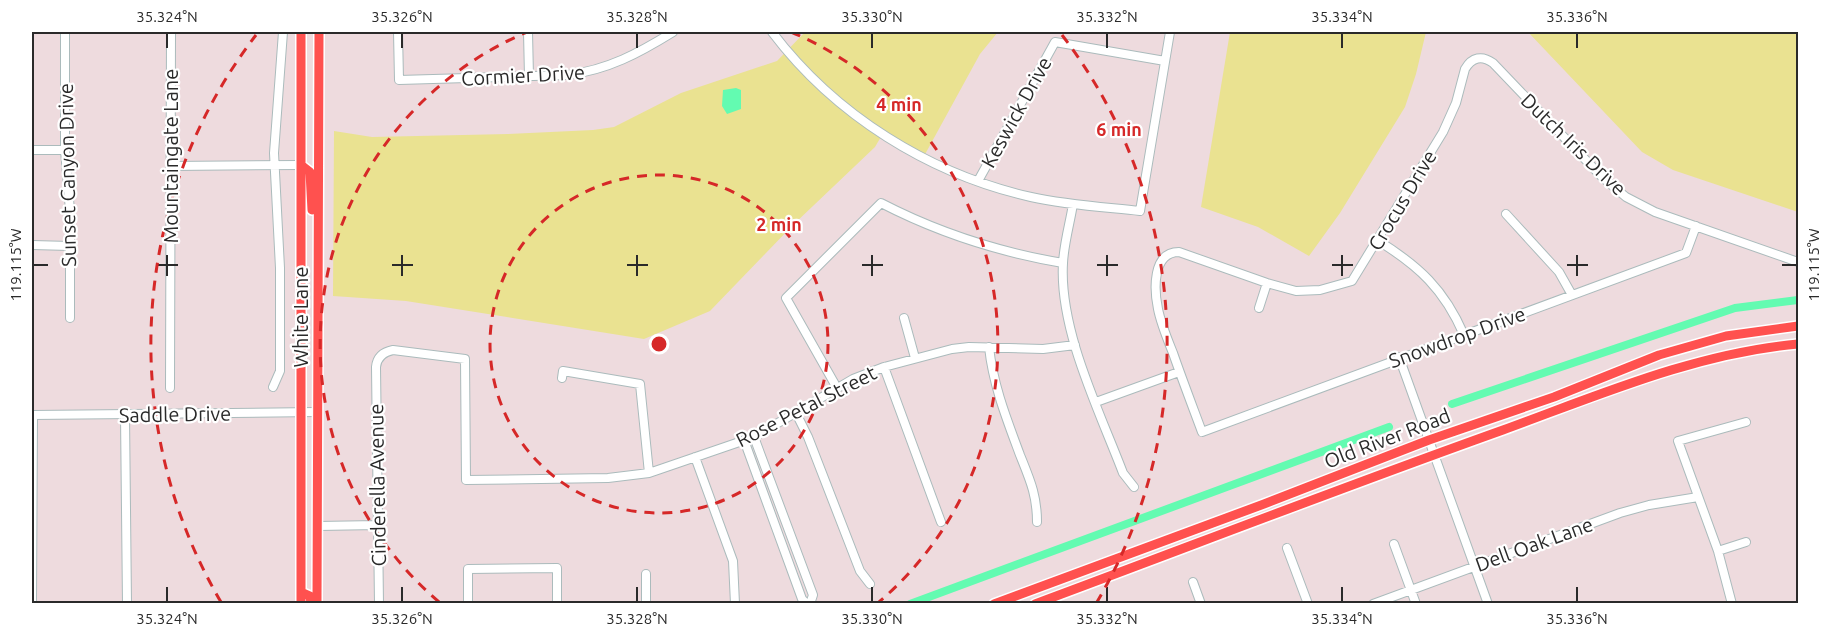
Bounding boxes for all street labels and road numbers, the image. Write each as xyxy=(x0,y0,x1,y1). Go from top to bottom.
street label: Keswick Drive xyxy=(976,53,1056,171)
street label: Cormier Drive xyxy=(460,60,586,90)
street label: Mountaingate Lane xyxy=(159,69,182,243)
street label: Sunset Canyon Drive xyxy=(54,83,80,267)
street label: Dutch Iris Drive xyxy=(1517,88,1631,200)
street label: Crocus Drive xyxy=(1363,146,1441,254)
street label: White Lane xyxy=(289,266,312,368)
street label: Snowdrop Drive xyxy=(1386,302,1528,372)
street label: Rose Petal Street xyxy=(732,361,880,451)
street label: Saddle Drive xyxy=(119,402,231,426)
street label: Cinderella Avenue xyxy=(364,403,390,567)
street label: Old River Road xyxy=(1321,403,1453,473)
street label: Dell Oak Lane xyxy=(1472,512,1596,576)

